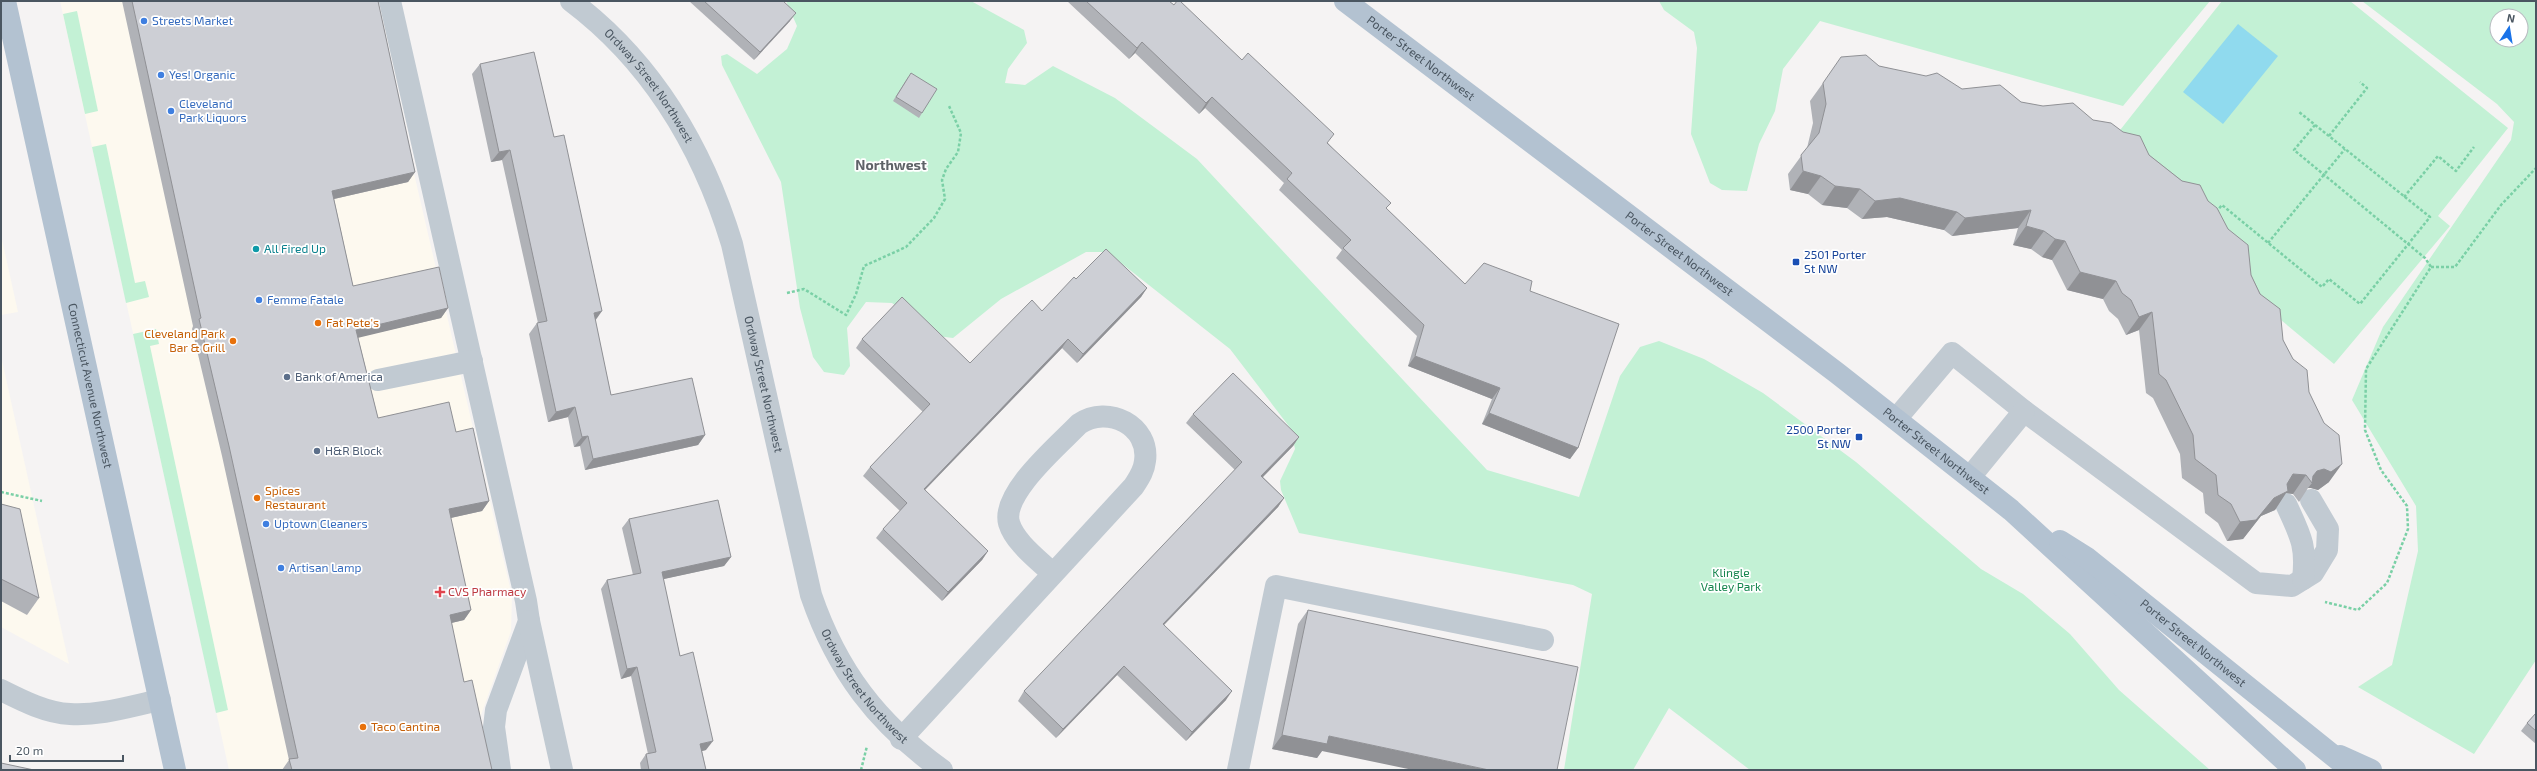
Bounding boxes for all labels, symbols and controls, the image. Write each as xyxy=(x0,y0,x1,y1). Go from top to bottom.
north arrow xyxy=(2489,8,2529,48)
text: N xyxy=(2506,11,2516,25)
street label: Porter Street Northwest xyxy=(1365,12,1478,103)
place label: Streets Market xyxy=(152,13,233,27)
marker: Streets Market xyxy=(139,16,149,26)
street label: Ordway Street Northwest xyxy=(602,25,697,145)
place label: Yes! Organic xyxy=(169,67,235,81)
marker: Yes! Organic xyxy=(156,70,166,80)
place label: Cleveland Park Liquors xyxy=(179,96,247,124)
marker: Cleveland Park Liquors xyxy=(166,106,176,116)
district label: Northwest xyxy=(855,156,927,173)
street label: Porter Street Northwest xyxy=(1623,208,1737,298)
place label: All Fired Up xyxy=(264,241,326,255)
marker: All Fired Up xyxy=(251,244,261,254)
place label: 2501 Porter St NW xyxy=(1804,247,1867,275)
marker: 2501 Porter St NW xyxy=(1791,257,1801,267)
place label: Femme Fatale xyxy=(267,292,344,306)
marker: Femme Fatale xyxy=(254,295,264,305)
street label: Connecticut Avenue Northwest xyxy=(66,302,116,470)
street label: Ordway Street Northwest xyxy=(742,314,787,454)
place label: Fat Pete's xyxy=(326,315,379,329)
marker: Fat Pete's xyxy=(313,318,323,328)
place label: Cleveland Park Bar & Grill xyxy=(144,326,225,354)
marker: Cleveland Park Bar & Grill xyxy=(228,336,238,346)
place label: Bank of America xyxy=(295,369,383,383)
marker: Bank of America xyxy=(282,372,292,382)
street label: Porter Street Northwest xyxy=(1881,404,1993,497)
place label: 2500 Porter St NW xyxy=(1786,422,1851,450)
marker: 2500 Porter St NW xyxy=(1854,432,1864,442)
place label: H&R Block xyxy=(325,443,382,457)
marker: H&R Block xyxy=(312,446,322,456)
place label: Spices Restaurant xyxy=(265,483,326,511)
marker: Spices Restaurant xyxy=(252,493,262,503)
place label: Uptown Cleaners xyxy=(274,516,368,530)
marker: Uptown Cleaners xyxy=(261,519,271,529)
place label: Artisan Lamp xyxy=(289,560,361,574)
marker: Artisan Lamp xyxy=(276,563,286,573)
park label: Klingle Valley Park xyxy=(1701,565,1761,593)
place label: CVS Pharmacy xyxy=(448,584,527,598)
marker: CVS Pharmacy xyxy=(435,587,445,597)
street label: Porter Street Northwest xyxy=(2138,596,2250,689)
street label: Ordway Street Northwest xyxy=(819,626,912,746)
place label: Taco Cantina xyxy=(371,719,440,733)
marker: Taco Cantina xyxy=(358,722,368,732)
scale bar xyxy=(10,737,123,763)
text: 20 m xyxy=(16,743,43,757)

